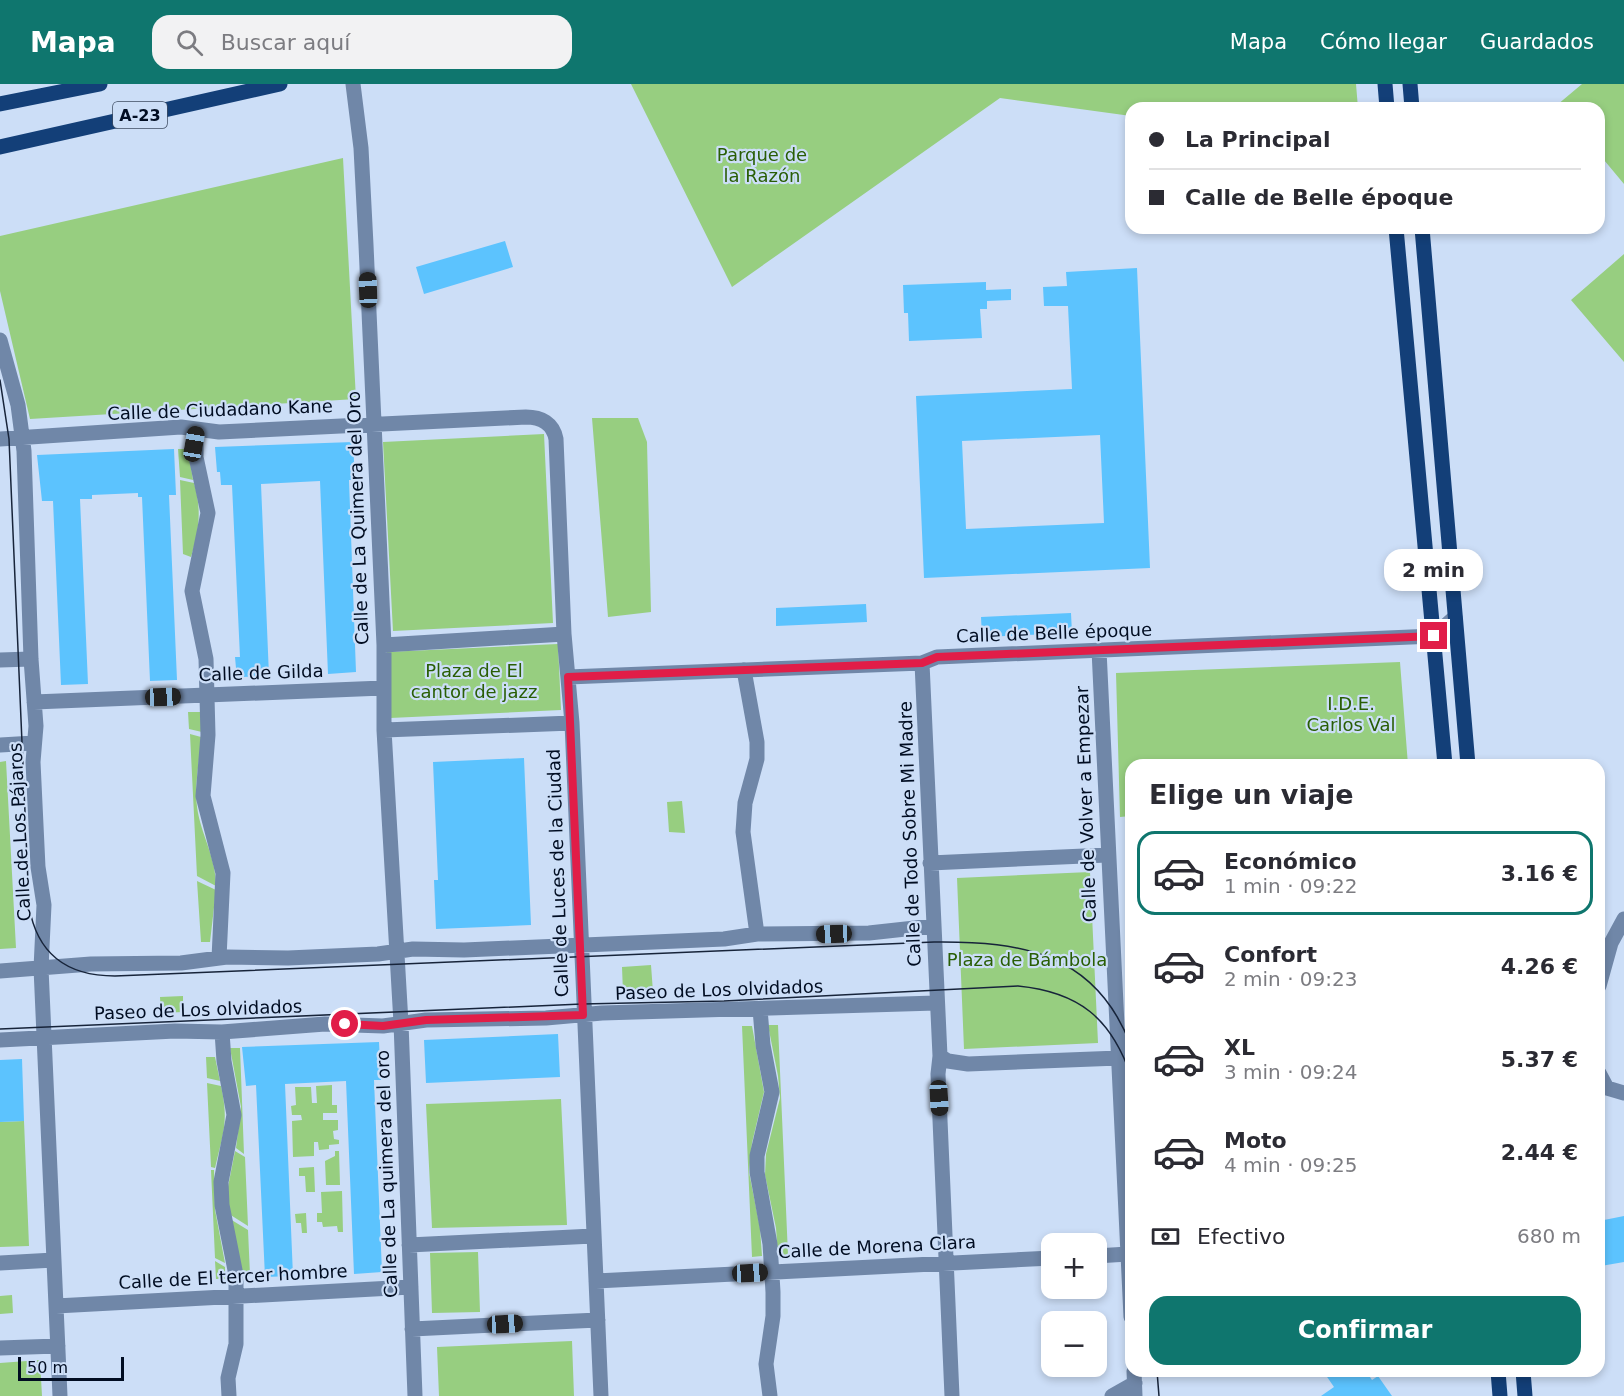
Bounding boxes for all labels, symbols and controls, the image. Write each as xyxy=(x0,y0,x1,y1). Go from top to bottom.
search box xyxy=(152,15,572,69)
text: Mapa xyxy=(30,26,116,59)
icon: search xyxy=(173,26,206,59)
text: Buscar aquí xyxy=(221,30,350,55)
text: Mapa xyxy=(1230,30,1287,54)
text: Cómo llegar xyxy=(1320,30,1447,54)
text: Guardados xyxy=(1480,30,1594,54)
road number: A-23 xyxy=(113,102,167,128)
text: La Principal xyxy=(1185,127,1330,152)
park label: Parque de la Razón xyxy=(717,144,807,186)
text: Calle de Belle époque xyxy=(1185,185,1453,210)
car xyxy=(358,272,378,308)
street label: Calle de La Quimera del Oro xyxy=(343,391,372,645)
street label: Calle de Ciudadano Kane xyxy=(107,395,333,424)
car xyxy=(182,425,206,463)
callout: 2 min xyxy=(1384,549,1484,591)
text: 2 min xyxy=(1402,558,1465,582)
street label: Calle de Belle époque xyxy=(956,619,1152,646)
route end xyxy=(1420,622,1447,649)
street label: Calle de Gilda xyxy=(198,660,324,685)
park label: Plaza de El cantor de jazz xyxy=(411,660,537,702)
street label: Calle de Volver a Empezar xyxy=(1071,685,1100,923)
car xyxy=(145,687,181,707)
park label: I.D.E. Carlos Val xyxy=(1306,693,1396,735)
street label: Calle de Todo Sobre Mi Madre xyxy=(894,701,925,967)
street label: Calle de Los Pájaros xyxy=(4,742,35,922)
street label: Calle de Luces de la Ciudad xyxy=(543,748,572,998)
text: Elige un viaje xyxy=(1149,779,1353,810)
icon: car xyxy=(1152,846,1206,900)
text: Económico xyxy=(1224,849,1357,874)
text: 3.16 € xyxy=(1501,861,1578,886)
text: 1 min · 09:22 xyxy=(1224,874,1358,898)
car xyxy=(816,924,852,944)
icon: car xyxy=(1152,939,1206,993)
text: Confort xyxy=(1224,942,1317,967)
park label: Plaza de Bámbola xyxy=(947,949,1107,970)
text: 4.26 € xyxy=(1501,954,1578,979)
text: 2 min · 09:23 xyxy=(1224,967,1358,991)
street label: Paseo de Los olvidados xyxy=(615,975,823,1004)
street label: Paseo de Los olvidados xyxy=(94,995,302,1024)
route start xyxy=(331,1010,358,1037)
icon: car xyxy=(1152,1032,1206,1086)
text: XL xyxy=(1224,1035,1255,1060)
text: 5.37 € xyxy=(1501,1047,1578,1072)
street label: Calle de La quimera del oro xyxy=(372,1050,401,1298)
text: 3 min · 09:24 xyxy=(1224,1060,1358,1084)
car xyxy=(929,1080,949,1116)
icon: car xyxy=(1152,1125,1206,1179)
text: Moto xyxy=(1224,1128,1287,1153)
text: 2.44 € xyxy=(1501,1140,1578,1165)
text: 4 min · 09:25 xyxy=(1224,1153,1358,1177)
icon: cash xyxy=(1149,1220,1182,1253)
text: Efectivo xyxy=(1197,1224,1286,1249)
text: 680 m xyxy=(1517,1224,1581,1248)
street label: Calle de Morena Clara xyxy=(777,1231,977,1262)
map controls xyxy=(1041,1233,1107,1377)
button: + xyxy=(1041,1233,1107,1299)
street label: Calle de El tercer hombre xyxy=(118,1260,348,1293)
car xyxy=(732,1263,768,1283)
button: Confirmar xyxy=(1149,1296,1581,1365)
button: − xyxy=(1041,1311,1107,1377)
car xyxy=(487,1314,523,1334)
scale bar xyxy=(18,1354,124,1382)
text: 50 m xyxy=(27,1358,68,1377)

